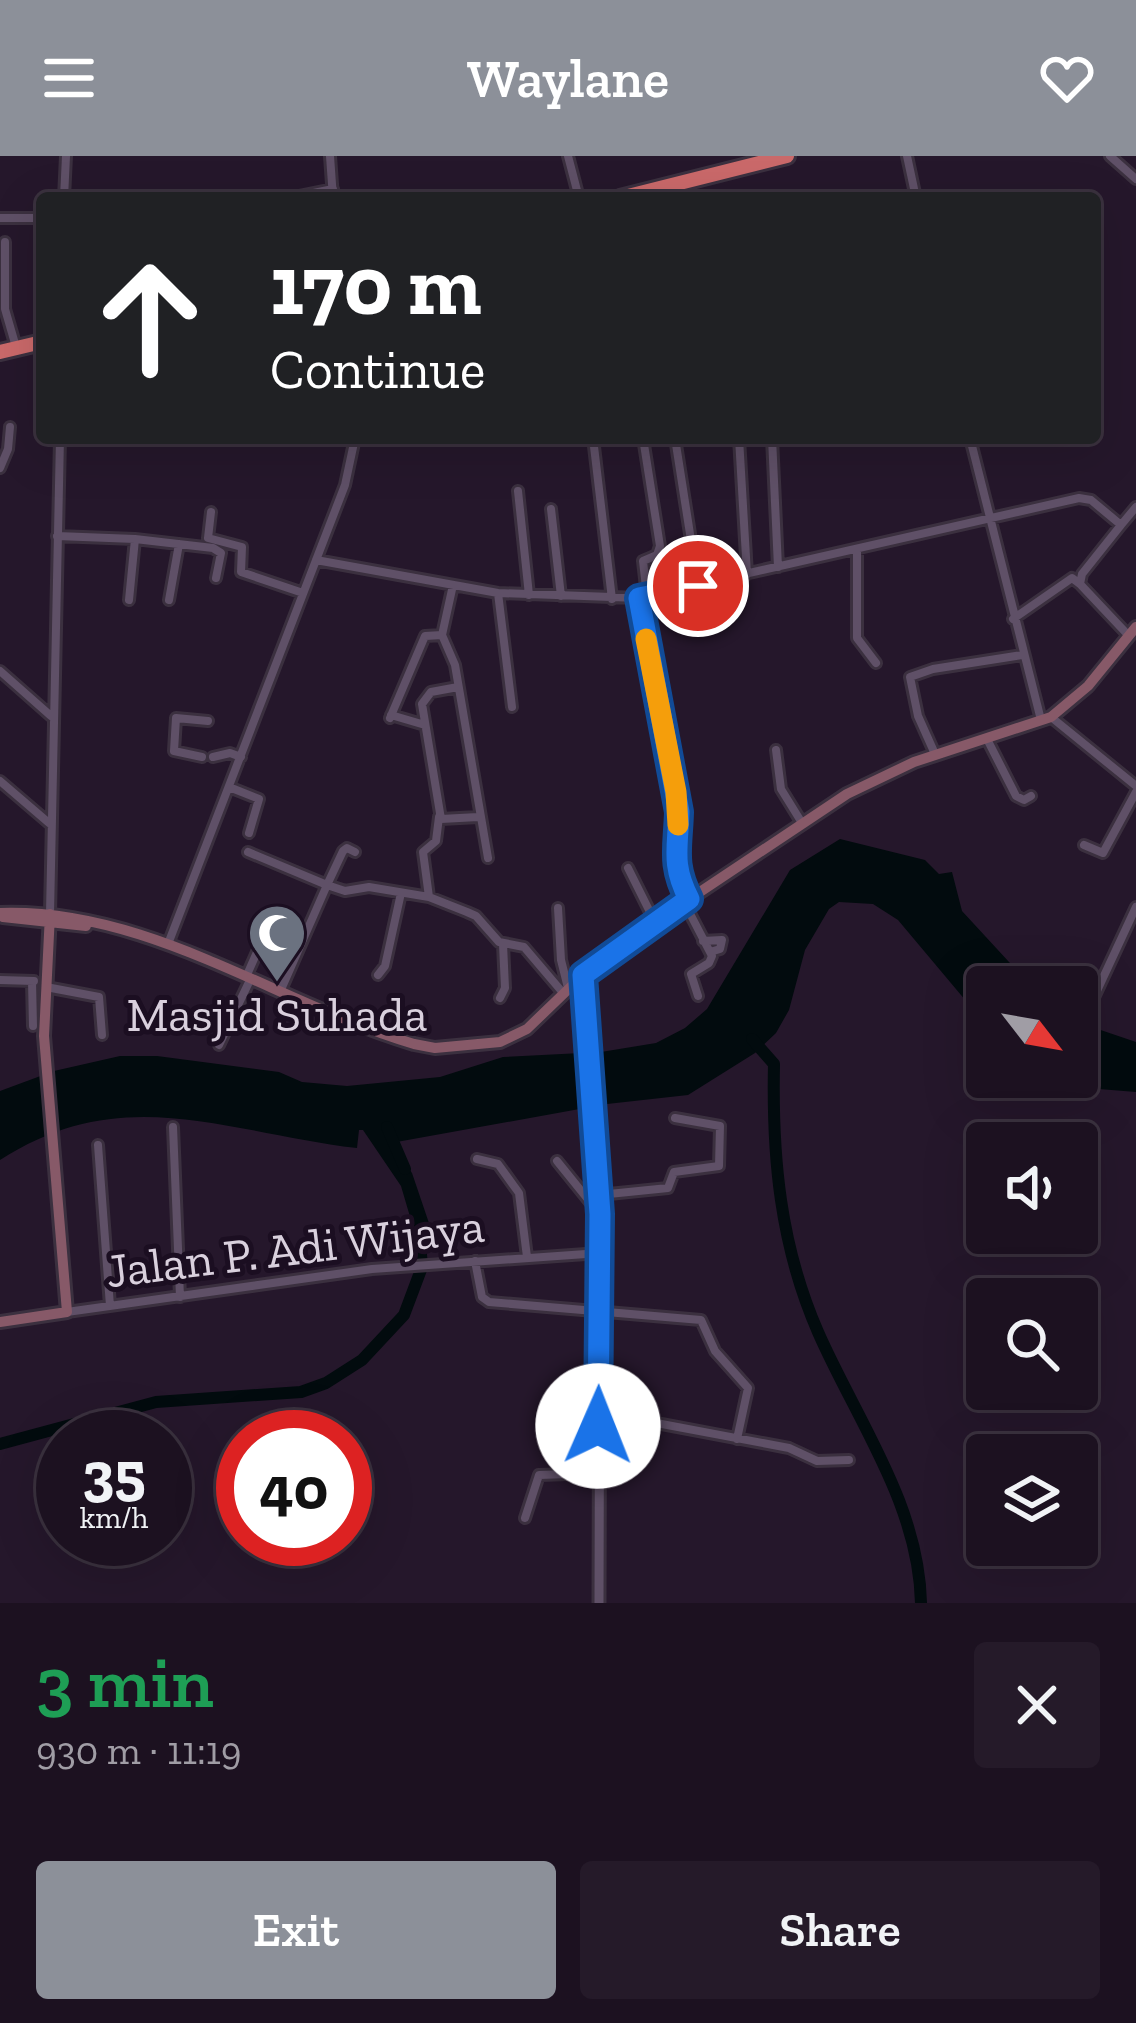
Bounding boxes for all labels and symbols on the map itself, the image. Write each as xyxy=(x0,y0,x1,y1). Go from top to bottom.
pin xyxy=(647,535,749,637)
mosque icon: Masjid Suhada xyxy=(246,902,308,984)
north arrow xyxy=(966,966,1098,1098)
place label: Masjid Suhada xyxy=(127,986,427,1043)
street label: Jalan P. Adi Wijaya xyxy=(103,1197,487,1299)
position arrow xyxy=(535,1363,661,1489)
speed limit sign: 40 xyxy=(216,1410,372,1566)

